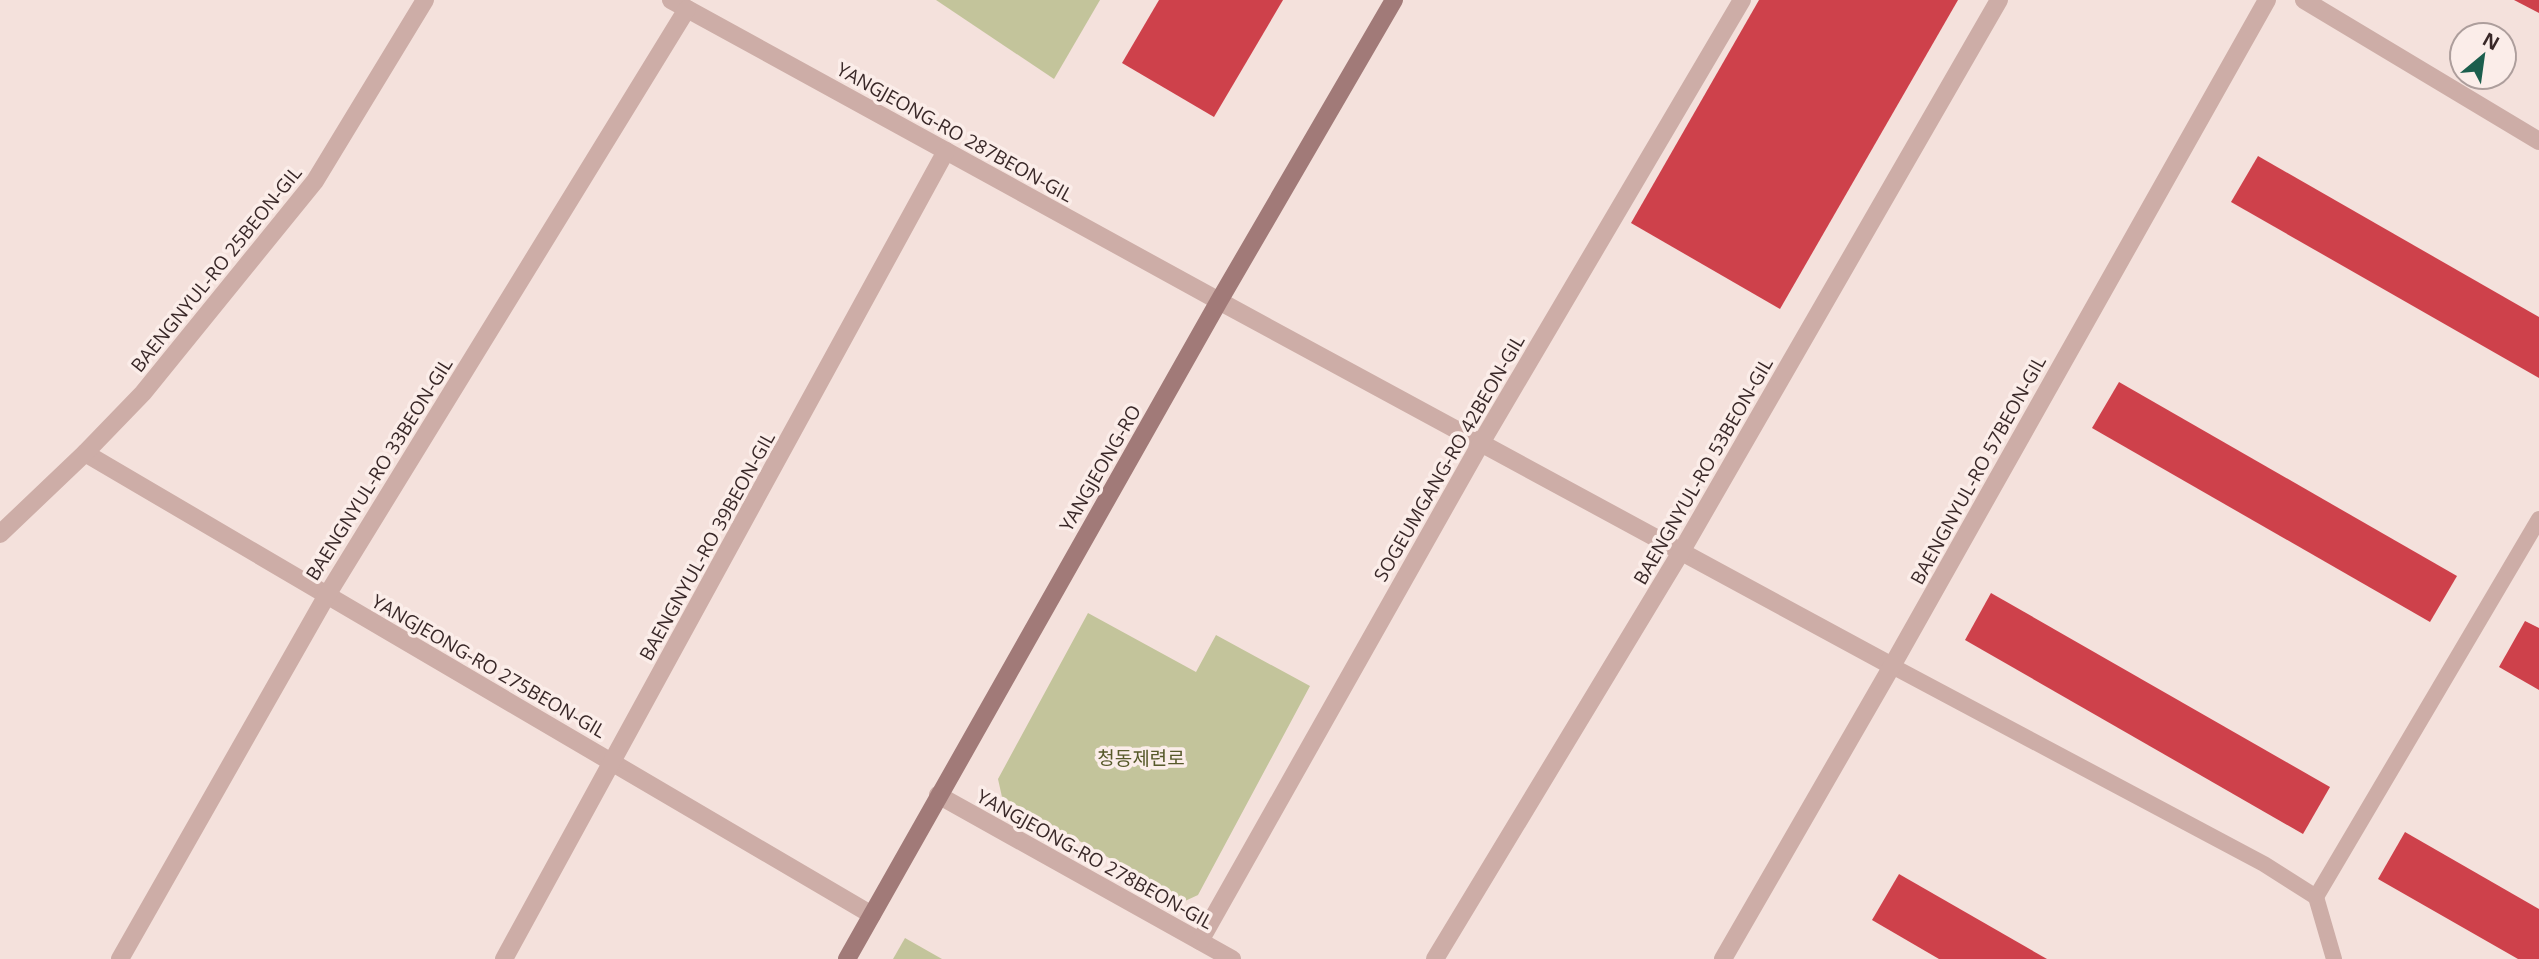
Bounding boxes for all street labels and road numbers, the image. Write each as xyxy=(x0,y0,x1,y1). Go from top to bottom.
street label: YANGJEONG-RO 287BEON-GIL xyxy=(832,56,1078,208)
street label: BAENGNYUL-RO 25BEON-GIL xyxy=(125,160,307,377)
street label: SOGEUMGANG-RO 42BEON-GIL xyxy=(1368,330,1530,586)
street label: BAENGNYUL-RO 57BEON-GIL xyxy=(1904,351,2052,589)
street label: BAENGNYUL-RO 33BEON-GIL xyxy=(300,353,458,585)
street label: BAENGNYUL-RO 53BEON-GIL xyxy=(1627,353,1779,589)
street label: YANGJEONG-RO xyxy=(1053,400,1147,536)
street label: BAENGNYUL-RO 39BEON-GIL xyxy=(633,427,781,665)
street label: YANGJEONG-RO 275BEON-GIL xyxy=(367,588,611,744)
street label: YANGJEONG-RO 278BEON-GIL xyxy=(972,783,1218,935)

